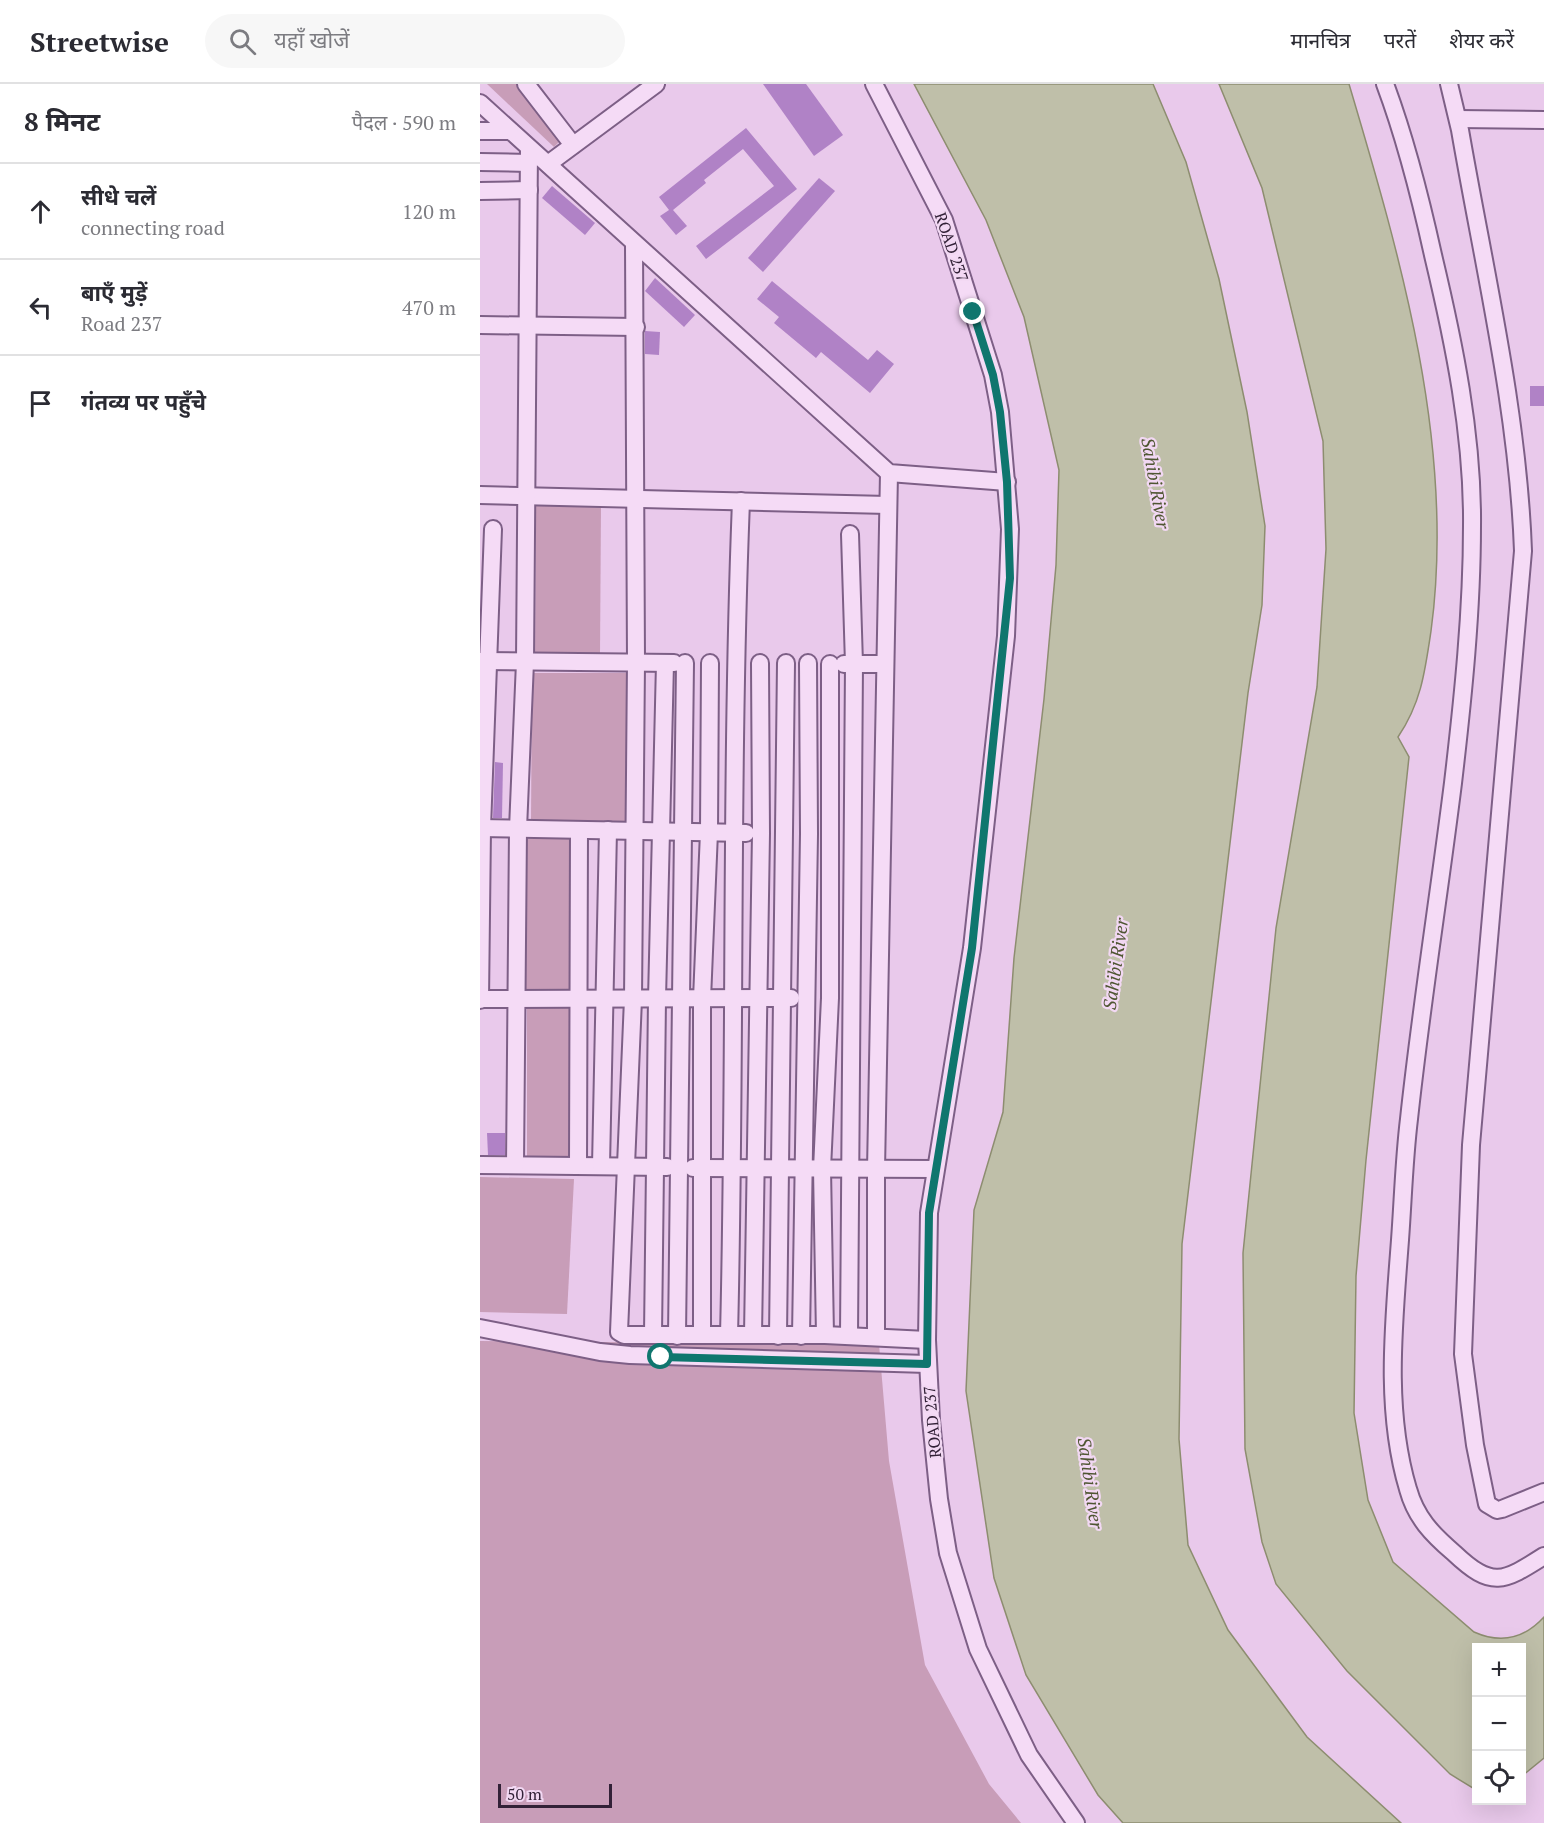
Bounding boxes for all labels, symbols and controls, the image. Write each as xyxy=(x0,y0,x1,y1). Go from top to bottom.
search box xyxy=(205,14,625,68)
text: Streetwise xyxy=(30,23,169,60)
icon: search xyxy=(226,25,259,58)
text: यहाँ खोजें xyxy=(274,25,350,54)
text: मानचित्र xyxy=(1291,26,1351,54)
text: परतें xyxy=(1384,26,1416,54)
text: शेयर करें xyxy=(1449,26,1514,54)
text: 8 मिनट xyxy=(24,104,100,138)
text: पैदल · 590 m xyxy=(352,109,456,136)
text: सीधे चलें xyxy=(81,182,156,211)
icon: ahead xyxy=(24,195,57,228)
text: 120 m xyxy=(402,198,456,225)
street label: ROAD 237 xyxy=(930,209,974,285)
text: connecting road xyxy=(81,214,225,241)
text: बाएँ मुड़ें xyxy=(81,278,147,307)
icon: left xyxy=(24,291,57,324)
text: 470 m xyxy=(402,294,456,321)
route end xyxy=(959,298,985,324)
text: Road 237 xyxy=(81,310,162,337)
icon: arrive xyxy=(24,387,57,420)
text: गंतव्य पर पहुँचे xyxy=(81,387,206,416)
water label: Sahibi River xyxy=(1136,436,1176,531)
water label: Sahibi River xyxy=(1097,916,1133,1011)
route start xyxy=(647,1343,673,1369)
street label: ROAD 237 xyxy=(918,1385,946,1459)
water label: Sahibi River xyxy=(1073,1436,1109,1531)
map controls xyxy=(1472,1643,1526,1805)
button: + xyxy=(1472,1643,1526,1697)
button: − xyxy=(1472,1697,1526,1751)
button: locate xyxy=(1472,1751,1526,1805)
scale bar xyxy=(498,1781,612,1808)
text: 50 m xyxy=(507,1783,542,1805)

